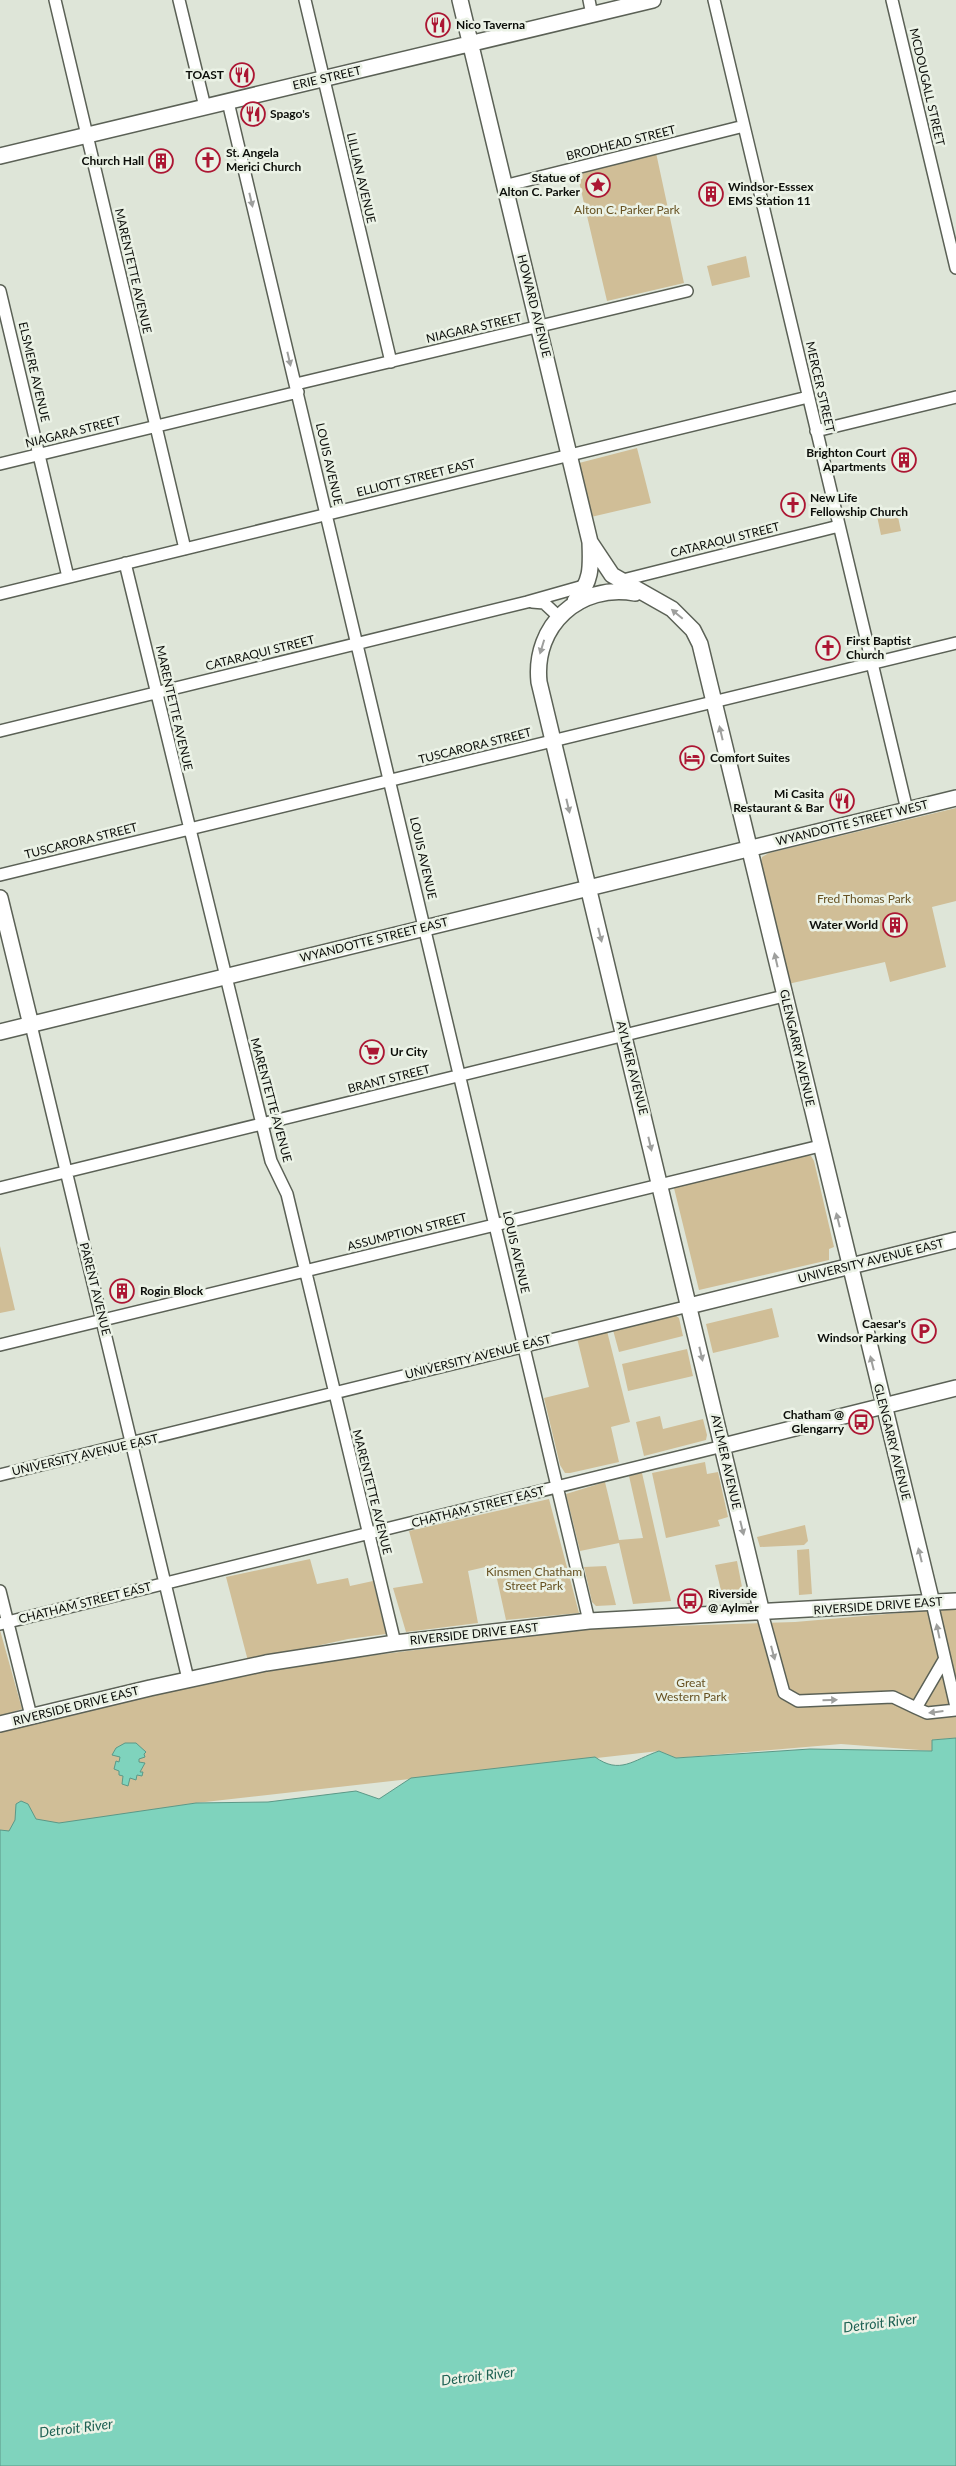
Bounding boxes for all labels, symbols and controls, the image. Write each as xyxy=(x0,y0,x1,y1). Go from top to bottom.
restaurant icon: Nico Taverna xyxy=(425,12,451,38)
place label: Nico Taverna xyxy=(456,17,525,32)
street label: MCDOUGALL STREET xyxy=(907,26,948,147)
restaurant icon: TOAST xyxy=(229,62,255,88)
street label: ERIE STREET xyxy=(291,62,363,93)
place label: TOAST xyxy=(186,67,225,82)
restaurant icon: Spago's xyxy=(240,101,266,127)
place label: Spago's xyxy=(270,106,310,121)
street label: BRODHEAD STREET xyxy=(565,122,677,163)
street label: LILLIAN AVENUE xyxy=(344,131,379,225)
place label: St. Angela Merici Church xyxy=(226,145,301,174)
church icon: St. Angela Merici Church xyxy=(195,147,221,173)
building icon: Church Hall xyxy=(148,148,174,174)
place label: Church Hall xyxy=(82,153,144,168)
place label: Statue of Alton C. Parker xyxy=(498,170,581,199)
place icon: Statue of Alton C. Parker xyxy=(585,172,611,198)
place label: Windsor-Esssex EMS Station 11 xyxy=(728,179,814,208)
building icon: Windsor-Esssex EMS Station 11 xyxy=(698,181,724,207)
one-way arrow xyxy=(247,193,255,208)
park label: Alton C. Parker Park xyxy=(574,202,681,217)
street label: MARENTETTE AVENUE xyxy=(112,207,155,335)
street label: HOWARD AVENUE xyxy=(514,253,555,359)
street label: NIAGARA STREET xyxy=(425,309,523,346)
street label: ELSMERE AVENUE xyxy=(16,320,53,423)
street label: MERCER STREET xyxy=(803,340,838,434)
one-way arrow xyxy=(285,351,293,366)
street label: NIAGARA STREET xyxy=(24,412,122,451)
street label: LOUIS AVENUE xyxy=(313,421,346,507)
place label: Brighton Court Apartments xyxy=(806,445,887,474)
building icon: Brighton Court Apartments xyxy=(891,447,917,473)
street label: ELLIOTT STREET EAST xyxy=(355,455,477,500)
place label: New Life Fellowship Church xyxy=(810,490,908,519)
church icon: New Life Fellowship Church xyxy=(780,492,806,518)
street label: CATARAQUI STREET xyxy=(669,519,781,560)
one-way arrow xyxy=(671,608,684,619)
street label: CATARAQUI STREET xyxy=(204,632,316,673)
place label: First Baptist Church xyxy=(846,633,912,662)
church icon: First Baptist Church xyxy=(815,635,841,661)
one-way arrow xyxy=(538,640,545,655)
street label: MARENTETTE AVENUE xyxy=(153,644,196,772)
street label: TUSCARORA STREET xyxy=(417,724,533,767)
one-way arrow xyxy=(717,725,725,740)
hotel icon: Comfort Suites xyxy=(679,745,705,771)
place label: Comfort Suites xyxy=(710,750,790,765)
place label: Mi Casita Restaurant & Bar xyxy=(733,786,825,815)
restaurant icon: Mi Casita Restaurant & Bar xyxy=(829,788,855,814)
street label: WYANDOTTE STREET WEST xyxy=(774,796,930,849)
one-way arrow xyxy=(564,798,572,813)
street label: LOUIS AVENUE xyxy=(407,815,440,901)
street label: TUSCARORA STREET xyxy=(23,819,139,862)
park label: Fred Thomas Park xyxy=(817,891,912,906)
building icon: Water World xyxy=(882,912,908,938)
street label: WYANDOTTE STREET EAST xyxy=(298,914,450,965)
place label: Water World xyxy=(809,917,878,932)
one-way arrow xyxy=(596,928,604,943)
one-way arrow xyxy=(772,953,780,968)
street label: GLENGARRY AVENUE xyxy=(777,988,818,1108)
street label: AYLMER AVENUE xyxy=(614,1019,651,1117)
street label: MARENTETTE AVENUE xyxy=(248,1036,295,1164)
supermarket icon: Ur City xyxy=(359,1039,385,1065)
place label: Ur City xyxy=(390,1044,428,1059)
street label: BRANT STREET xyxy=(346,1061,432,1096)
one-way arrow xyxy=(646,1137,654,1152)
street label: ASSUMPTION STREET xyxy=(346,1209,468,1254)
street label: LOUIS AVENUE xyxy=(500,1209,533,1295)
one-way arrow xyxy=(834,1213,842,1228)
street label: UNIVERSITY AVENUE EAST xyxy=(796,1235,945,1286)
street label: PARENT AVENUE xyxy=(77,1241,114,1337)
building icon: Rogin Block xyxy=(109,1278,135,1304)
place label: Rogin Block xyxy=(140,1283,204,1298)
place label: Caesar's Windsor Parking xyxy=(817,1316,907,1345)
parking icon: Caesar's Windsor Parking xyxy=(911,1318,937,1344)
street label: UNIVERSITY AVENUE EAST xyxy=(403,1331,552,1382)
one-way arrow xyxy=(697,1346,705,1361)
one-way arrow xyxy=(868,1356,876,1371)
street label: GLENGARRY AVENUE xyxy=(871,1382,914,1502)
place label: Chatham @ Glengarry xyxy=(783,1407,845,1436)
bus stop icon: Chatham @ Glengarry xyxy=(848,1409,874,1435)
street label: AYLMER AVENUE xyxy=(708,1413,745,1511)
street label: MARENTETTE AVENUE xyxy=(350,1428,395,1556)
street label: UNIVERSITY AVENUE EAST xyxy=(10,1430,160,1479)
street label: CHATHAM STREET EAST xyxy=(410,1483,546,1530)
one-way arrow xyxy=(738,1520,746,1535)
one-way arrow xyxy=(915,1548,923,1563)
park label: Kinsmen Chatham Street Park xyxy=(486,1564,582,1593)
street label: CHATHAM STREET EAST xyxy=(17,1579,153,1626)
place label: Riverside @ Aylmer xyxy=(708,1586,759,1615)
bus stop icon: Riverside @ Aylmer xyxy=(677,1588,703,1614)
street label: RIVERSIDE DRIVE EAST xyxy=(813,1594,943,1617)
street label: RIVERSIDE DRIVE EAST xyxy=(409,1619,539,1648)
one-way arrow xyxy=(933,1623,941,1639)
one-way arrow xyxy=(769,1645,777,1661)
park label: Great Western Park xyxy=(655,1675,728,1704)
street label: RIVERSIDE DRIVE EAST xyxy=(11,1683,140,1728)
one-way arrow xyxy=(823,1696,839,1704)
one-way arrow xyxy=(927,1708,943,1716)
water label: Detroit River xyxy=(842,2310,918,2335)
water label: Detroit River xyxy=(440,2363,516,2388)
water label: Detroit River xyxy=(38,2415,114,2440)

